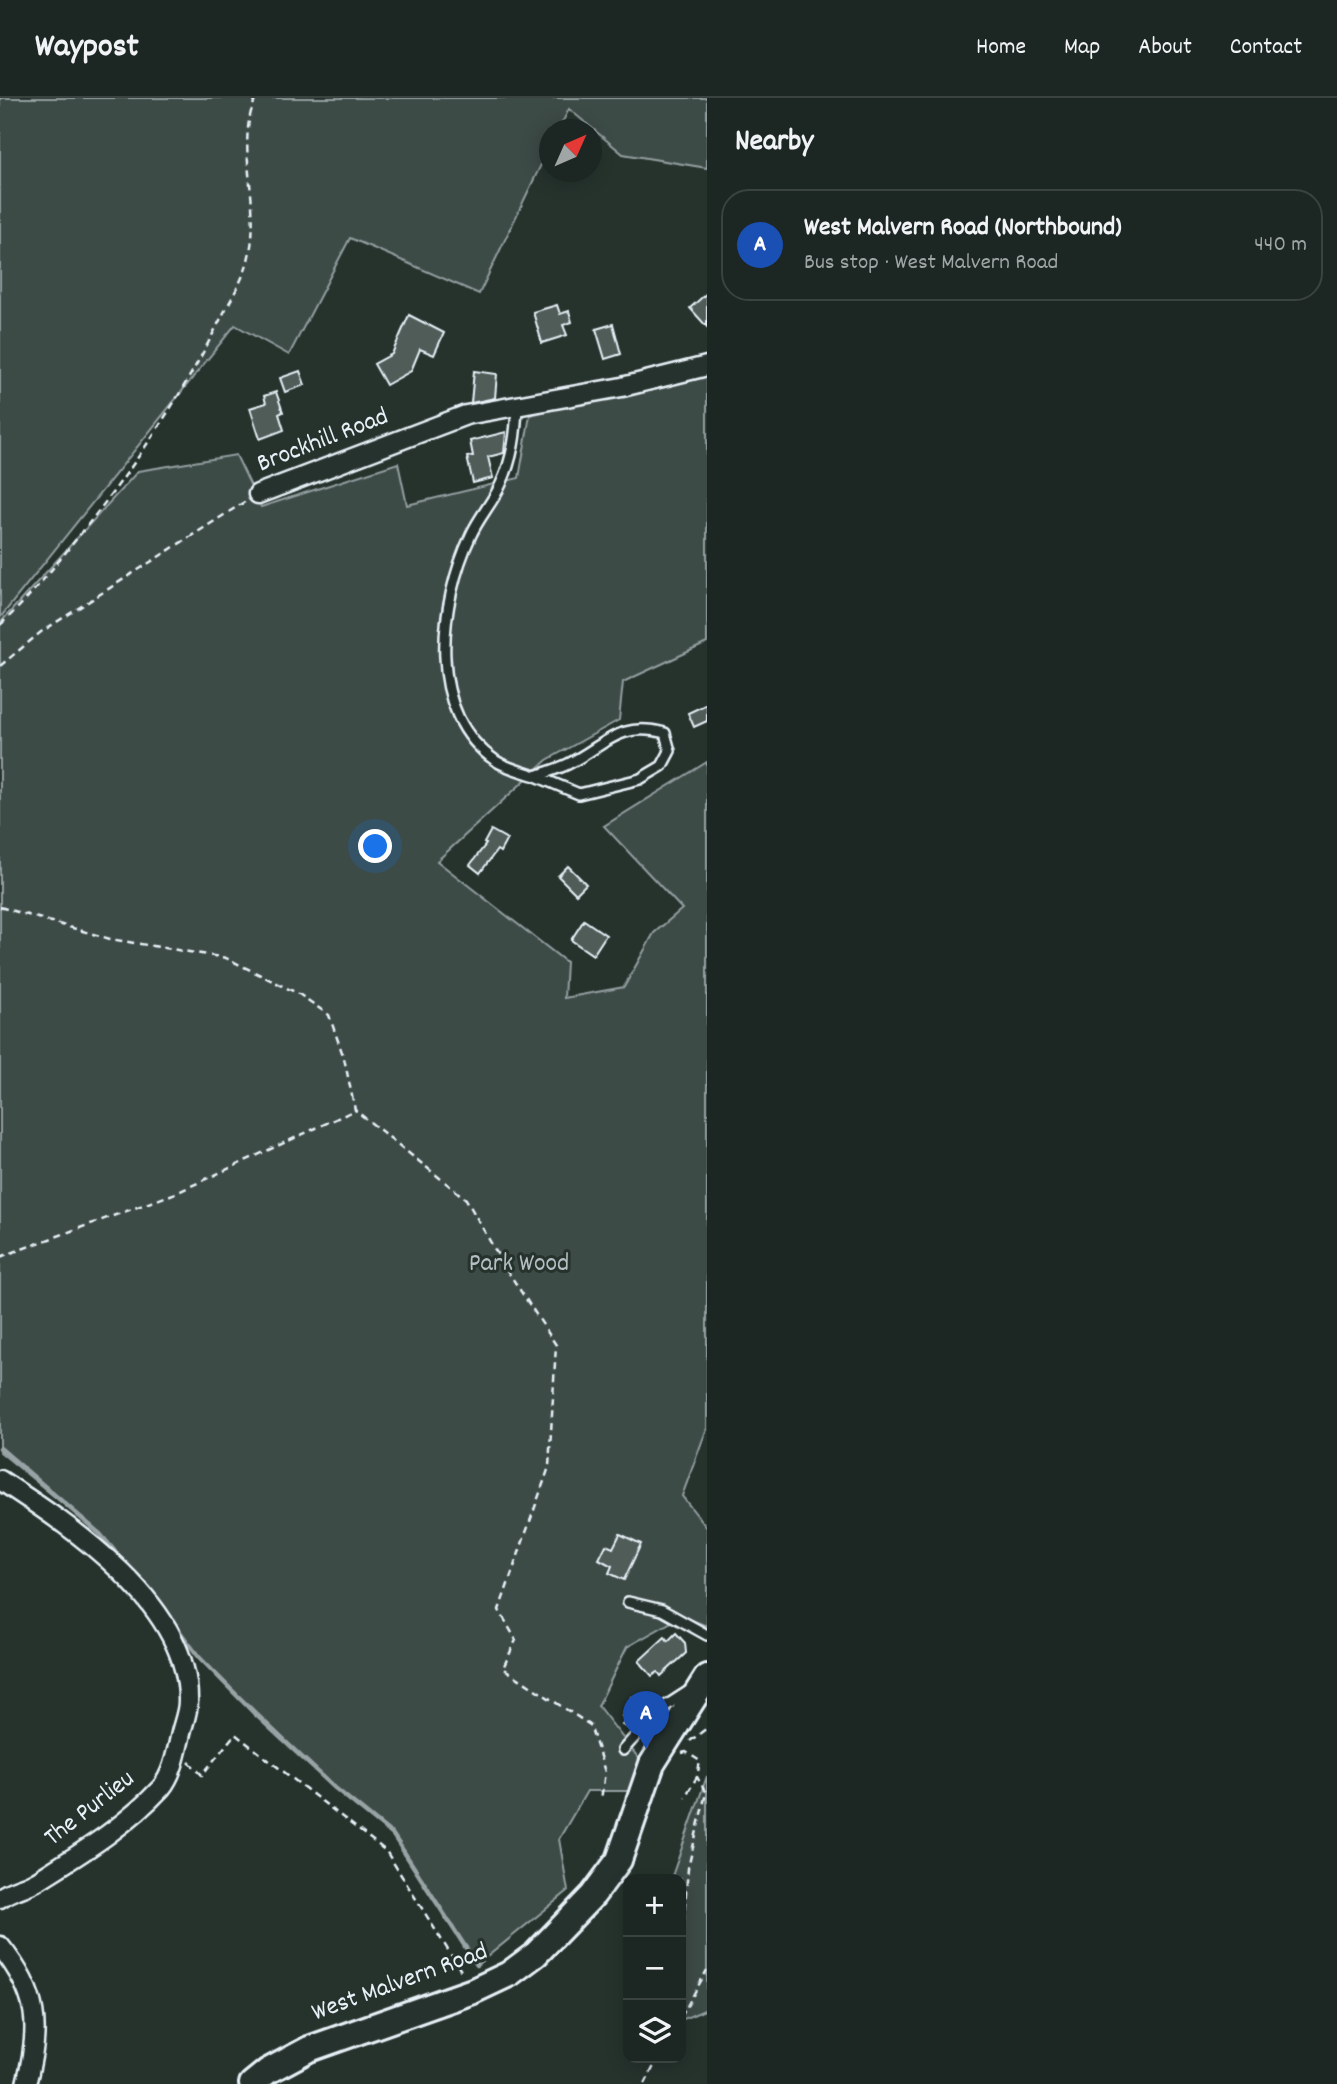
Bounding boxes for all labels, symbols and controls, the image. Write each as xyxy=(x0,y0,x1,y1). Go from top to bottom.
text: Waypost xyxy=(35,25,139,72)
text: Home xyxy=(976,31,1026,65)
text: Map xyxy=(1064,31,1100,65)
text: About xyxy=(1138,31,1192,65)
text: Contact xyxy=(1230,31,1302,65)
north arrow xyxy=(539,119,602,182)
text: Nearby xyxy=(735,122,813,165)
text: West Malvern Road (Northbound) xyxy=(804,210,1122,247)
text: A xyxy=(754,229,766,262)
text: 440 m xyxy=(1254,229,1307,262)
text: Bus stop · West Malvern Road xyxy=(804,247,1058,280)
street label: Brockhill Road xyxy=(252,399,394,483)
your location xyxy=(358,829,392,863)
park label: Park Wood xyxy=(469,1246,569,1283)
pin: A xyxy=(623,1691,669,1749)
street label: The Purlieu xyxy=(37,1762,143,1856)
map controls xyxy=(623,1874,686,2063)
button: + xyxy=(623,1874,686,1937)
street label: West Malvern Road xyxy=(307,1934,493,2032)
button: − xyxy=(623,1937,686,2000)
button: layers xyxy=(623,2000,686,2063)

